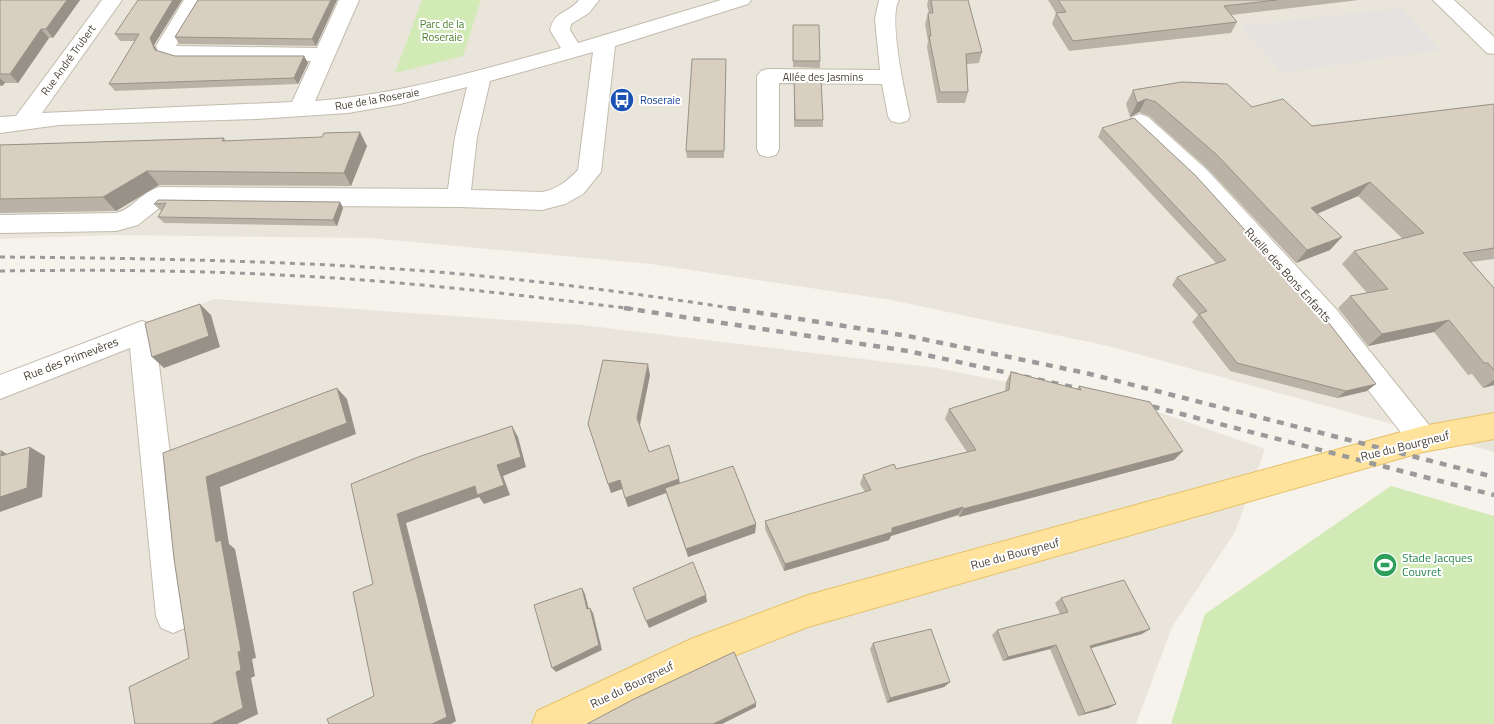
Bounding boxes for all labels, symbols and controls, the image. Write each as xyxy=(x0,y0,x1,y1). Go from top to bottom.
park label: Parc de la Roseraie xyxy=(420,16,465,45)
street label: Rue André Trubert xyxy=(37,21,99,99)
street label: Allée des Jasmins xyxy=(783,69,863,85)
street label: Rue de la Roseraie xyxy=(334,84,421,114)
bus stop icon: Roseraie xyxy=(609,87,635,113)
place label: Roseraie xyxy=(640,92,681,108)
street label: Ruelle des Bons Enfants xyxy=(1240,223,1337,327)
street label: Rue des Primevères xyxy=(21,332,121,385)
street label: Rue du Bourgneuf xyxy=(1358,425,1451,466)
street label: Rue du Bourgneuf xyxy=(968,533,1061,574)
place label: Stade Jacques Couvret xyxy=(1402,548,1473,581)
sports icon: Stade Jacques Couvret xyxy=(1372,552,1398,578)
street label: Rue du Bourgneuf xyxy=(587,656,677,713)

